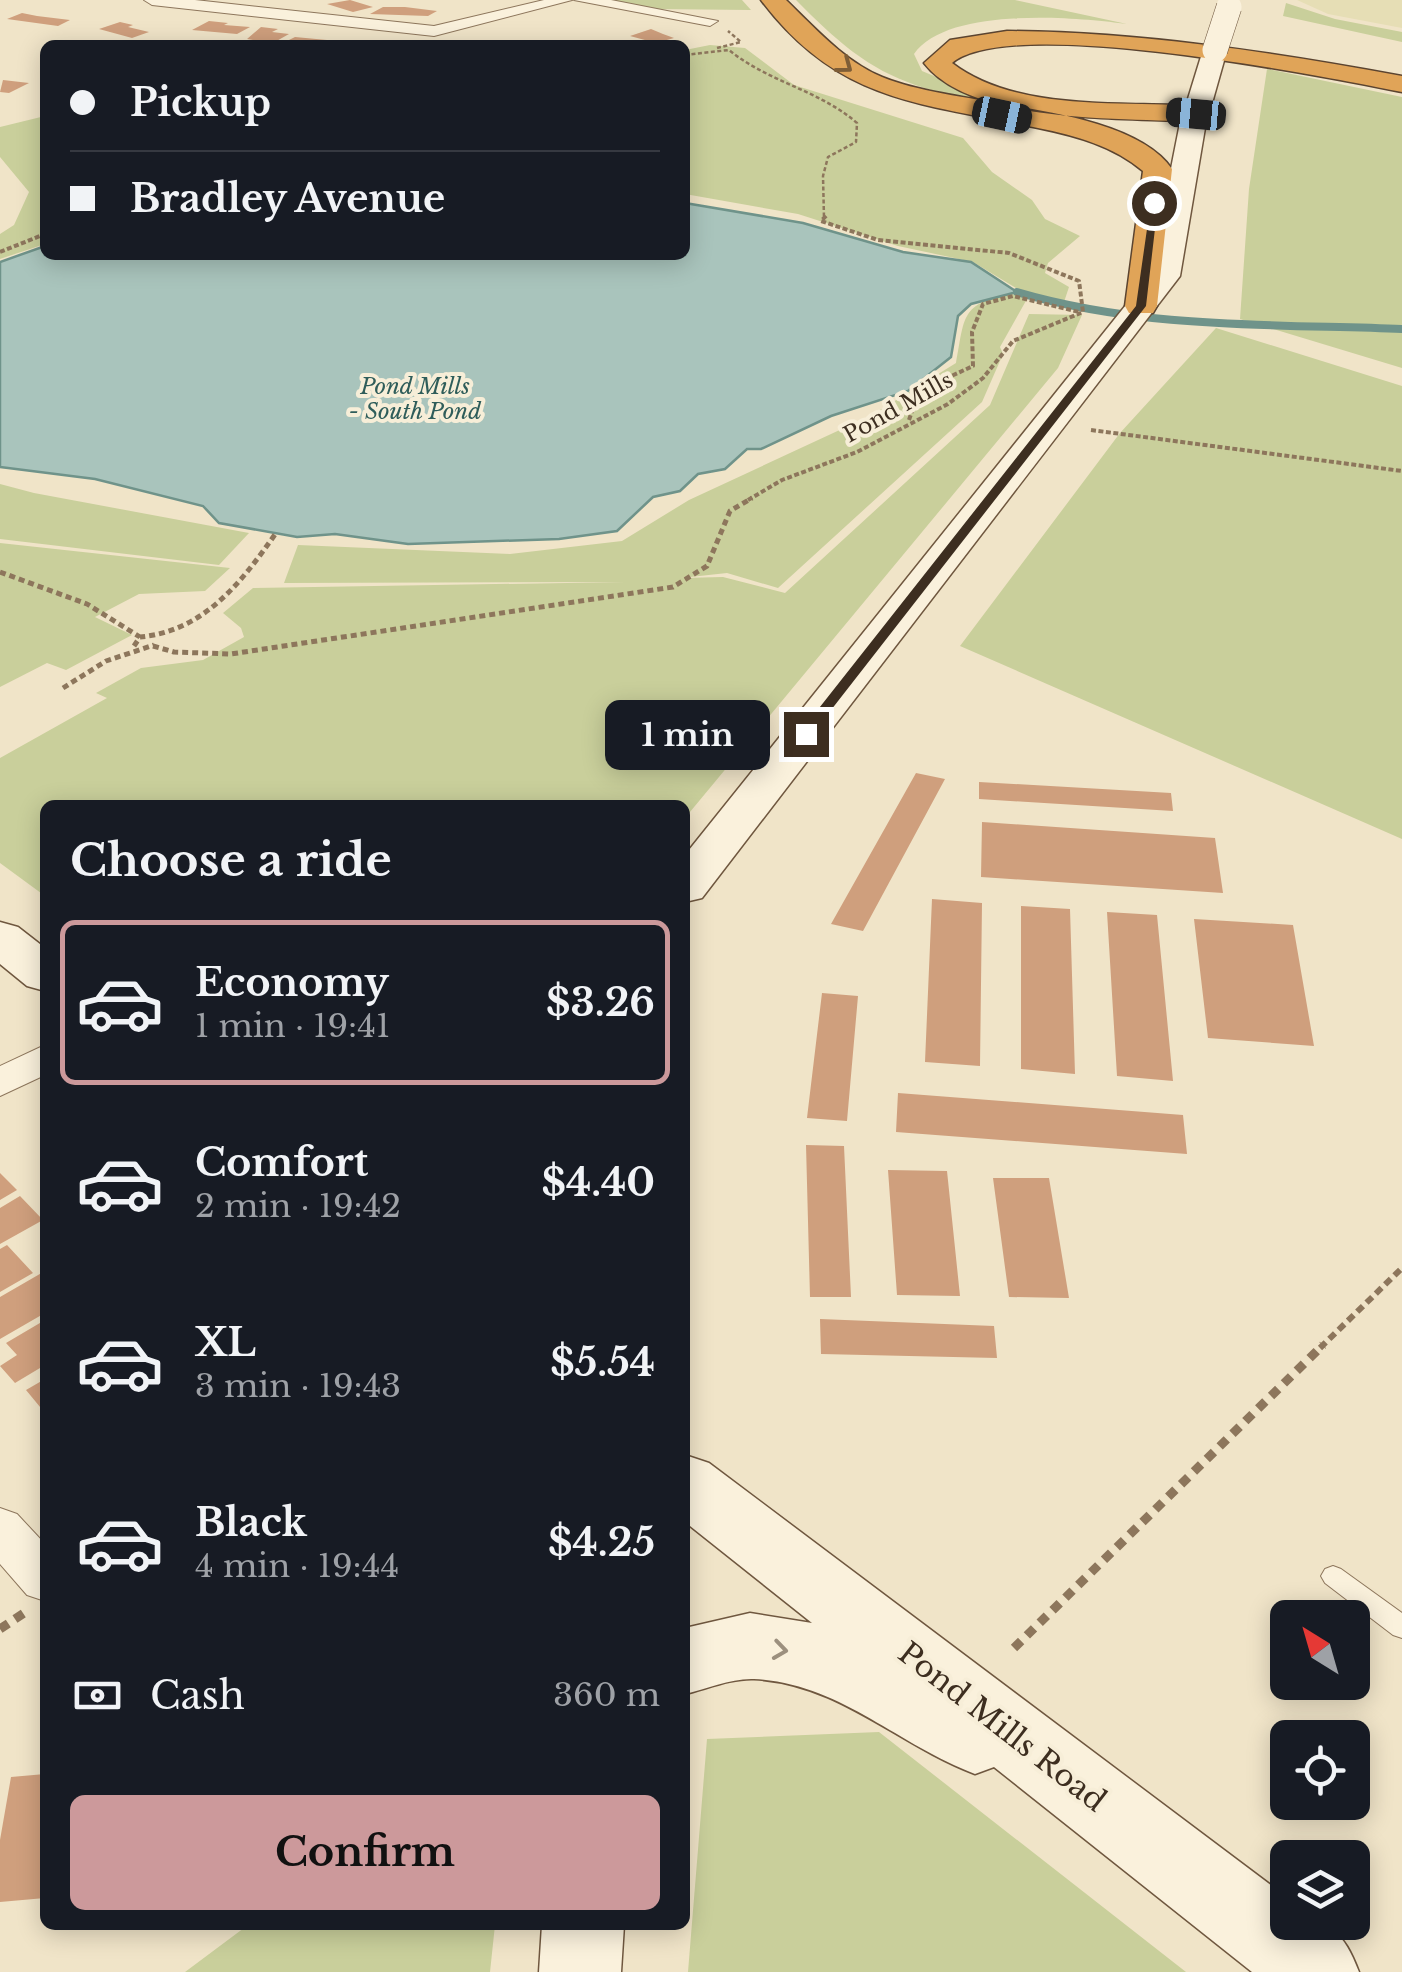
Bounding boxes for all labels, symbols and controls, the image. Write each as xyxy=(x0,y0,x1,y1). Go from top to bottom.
one-way arrow xyxy=(834,54,852,71)
text: Pickup xyxy=(130,79,271,126)
car xyxy=(970,94,1034,136)
car xyxy=(1165,96,1227,132)
text: Bradley Avenue xyxy=(130,175,445,222)
route start xyxy=(1132,181,1177,226)
street label: Pond Mills xyxy=(839,366,958,449)
water label: Pond Mills - South Pond xyxy=(349,373,482,425)
callout: 1 min xyxy=(606,699,771,769)
route end xyxy=(784,712,829,757)
text: 1 min xyxy=(641,715,734,755)
text: Choose a ride xyxy=(70,832,392,888)
icon: car xyxy=(75,958,165,1048)
text: Economy xyxy=(195,959,389,1006)
text: $3.26 xyxy=(546,979,655,1026)
text: 1 min · 19:41 xyxy=(195,1006,390,1046)
icon: car xyxy=(75,1138,165,1228)
text: Comfort xyxy=(195,1139,368,1186)
text: $4.40 xyxy=(541,1159,655,1206)
text: 2 min · 19:42 xyxy=(195,1186,401,1226)
icon: car xyxy=(75,1318,165,1408)
text: XL xyxy=(195,1319,256,1366)
text: $5.54 xyxy=(550,1339,655,1386)
text: 3 min · 19:43 xyxy=(195,1366,401,1406)
icon: car xyxy=(75,1498,165,1588)
text: Black xyxy=(195,1499,307,1546)
text: $4.25 xyxy=(548,1519,655,1566)
text: 4 min · 19:44 xyxy=(195,1546,399,1586)
north arrow xyxy=(1270,1600,1370,1700)
map controls xyxy=(1270,1600,1370,1940)
street label: Pond Mills Road xyxy=(891,1634,1114,1819)
one-way arrow xyxy=(772,1639,789,1660)
icon: cash xyxy=(70,1668,125,1723)
text: Cash xyxy=(150,1672,245,1719)
text: 360 m xyxy=(553,1675,660,1715)
button: locate xyxy=(1270,1720,1370,1820)
button: Confirm xyxy=(70,1795,660,1910)
button: layers xyxy=(1270,1840,1370,1940)

